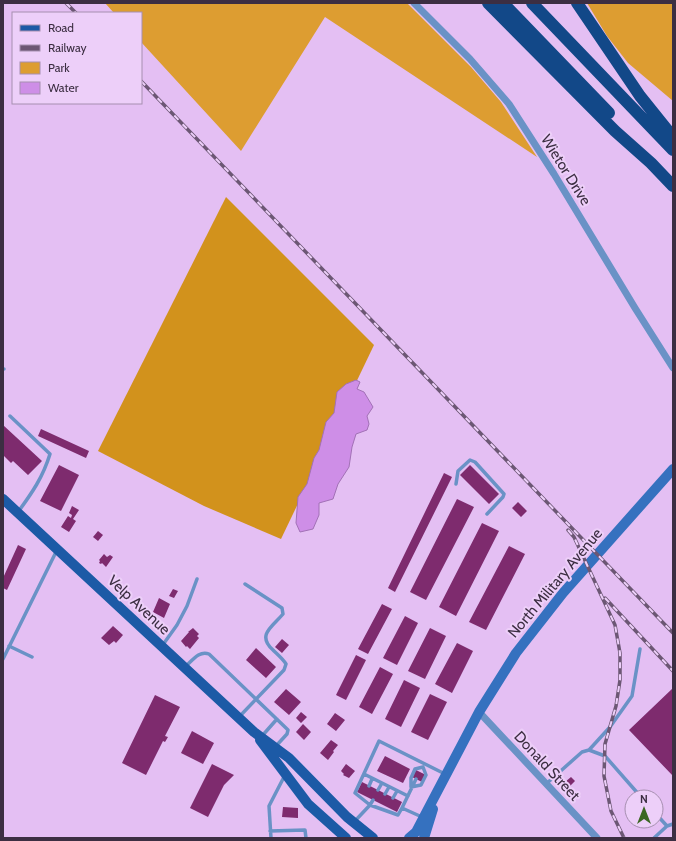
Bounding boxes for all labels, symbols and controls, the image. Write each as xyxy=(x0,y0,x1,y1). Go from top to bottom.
legend xyxy=(12,12,142,104)
text: Road xyxy=(48,20,74,35)
text: Railway xyxy=(48,40,86,55)
text: Park xyxy=(48,60,70,75)
text: Water xyxy=(48,80,79,95)
street label: Wietor Drive xyxy=(537,131,595,209)
street label: North Military Avenue xyxy=(504,524,606,641)
street label: Velp Avenue xyxy=(104,572,174,639)
street label: Donald Street xyxy=(510,728,584,804)
north arrow xyxy=(624,789,664,829)
text: N xyxy=(640,792,648,806)

